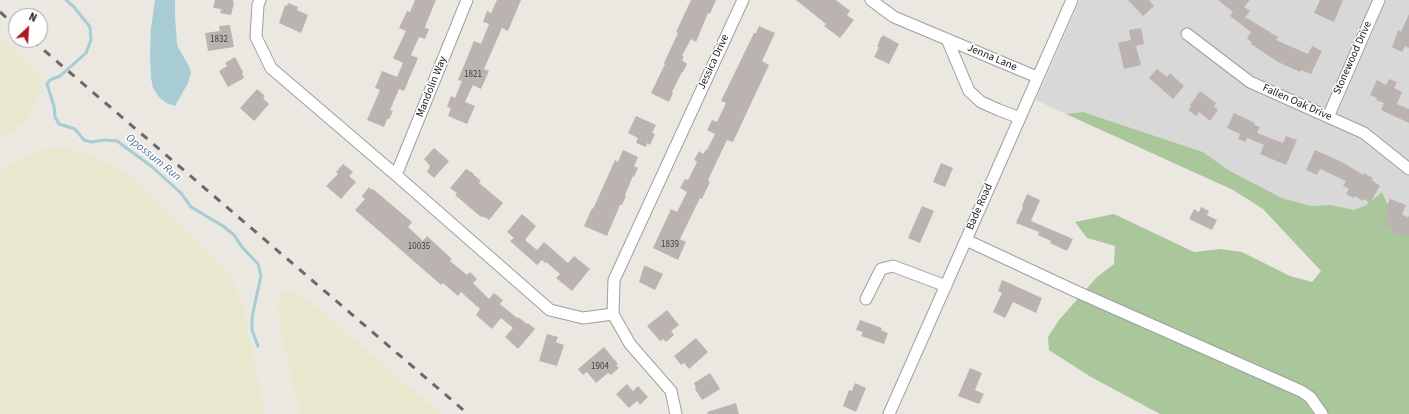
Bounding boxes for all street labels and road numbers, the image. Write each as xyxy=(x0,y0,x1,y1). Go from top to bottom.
street label: Stonewood Drive xyxy=(1331,19,1375,97)
street label: Jessica Drive xyxy=(696,32,732,92)
street label: Jenna Lane xyxy=(965,42,1019,74)
street label: Mandolin Way xyxy=(414,55,450,119)
street label: Fallen Oak Drive xyxy=(1260,82,1334,124)
street label: Bade Road xyxy=(964,182,996,232)

